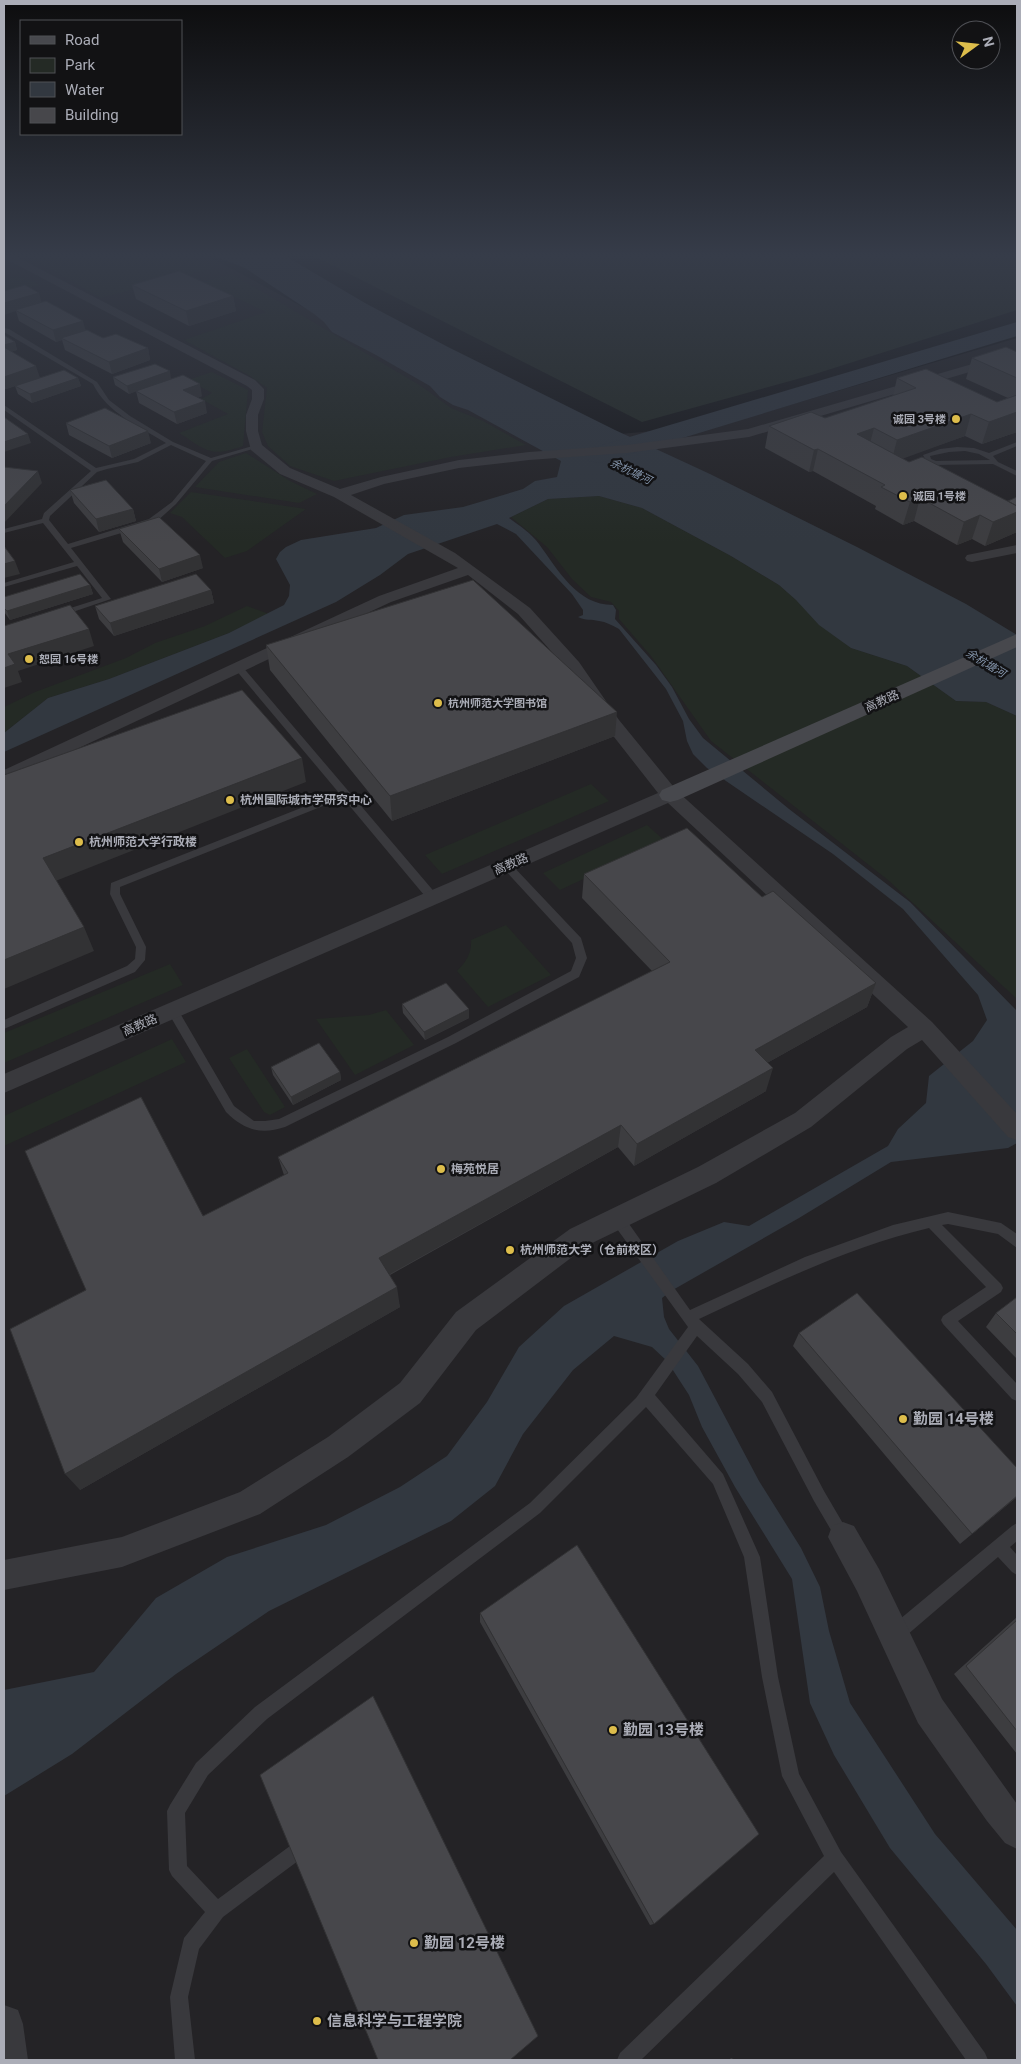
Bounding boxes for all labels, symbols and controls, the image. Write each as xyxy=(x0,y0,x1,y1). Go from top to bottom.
legend xyxy=(20,20,182,135)
north arrow xyxy=(951,20,1001,70)
text: Road xyxy=(65,31,99,49)
text: N xyxy=(980,35,998,48)
text: Park xyxy=(65,56,96,74)
text: Water xyxy=(65,81,104,99)
text: Building xyxy=(65,106,119,124)
place label: 诚园 3号楼 xyxy=(893,413,946,426)
marker: 诚园 3号楼 xyxy=(950,413,962,425)
water label: 余杭塘河 xyxy=(608,456,655,488)
marker: 诚园 1号楼 xyxy=(897,490,909,502)
place label: 诚园 1号楼 xyxy=(913,490,966,503)
water label: 余杭塘河 xyxy=(964,647,1010,681)
marker: 恕园 16号楼 xyxy=(23,653,35,665)
place label: 恕园 16号楼 xyxy=(39,653,98,666)
street label: 高教路 xyxy=(863,687,901,715)
marker: 杭州师范大学图书馆 xyxy=(432,697,444,709)
place label: 杭州师范大学图书馆 xyxy=(448,697,547,710)
place label: 杭州国际城市学研究中心 xyxy=(240,793,372,807)
marker: 杭州国际城市学研究中心 xyxy=(224,794,236,806)
place label: 杭州师范大学行政楼 xyxy=(89,835,197,849)
marker: 杭州师范大学行政楼 xyxy=(73,836,85,848)
street label: 高教路 xyxy=(492,851,530,877)
street label: 高教路 xyxy=(121,1012,159,1038)
place label: 梅苑悦居 xyxy=(451,1162,499,1176)
marker: 梅苑悦居 xyxy=(435,1163,447,1175)
place label: 杭州师范大学（仓前校区） xyxy=(520,1243,664,1257)
marker: 杭州师范大学（仓前校区） xyxy=(504,1244,516,1256)
place label: 勤园 14号楼 xyxy=(913,1410,994,1428)
marker: 勤园 14号楼 xyxy=(897,1413,909,1425)
place label: 勤园 13号楼 xyxy=(623,1721,704,1739)
marker: 勤园 13号楼 xyxy=(607,1724,619,1736)
place label: 勤园 12号楼 xyxy=(424,1934,505,1952)
marker: 勤园 12号楼 xyxy=(408,1937,420,1949)
place label: 信息科学与工程学院 xyxy=(327,2012,462,2030)
marker: 信息科学与工程学院 xyxy=(311,2015,323,2027)

